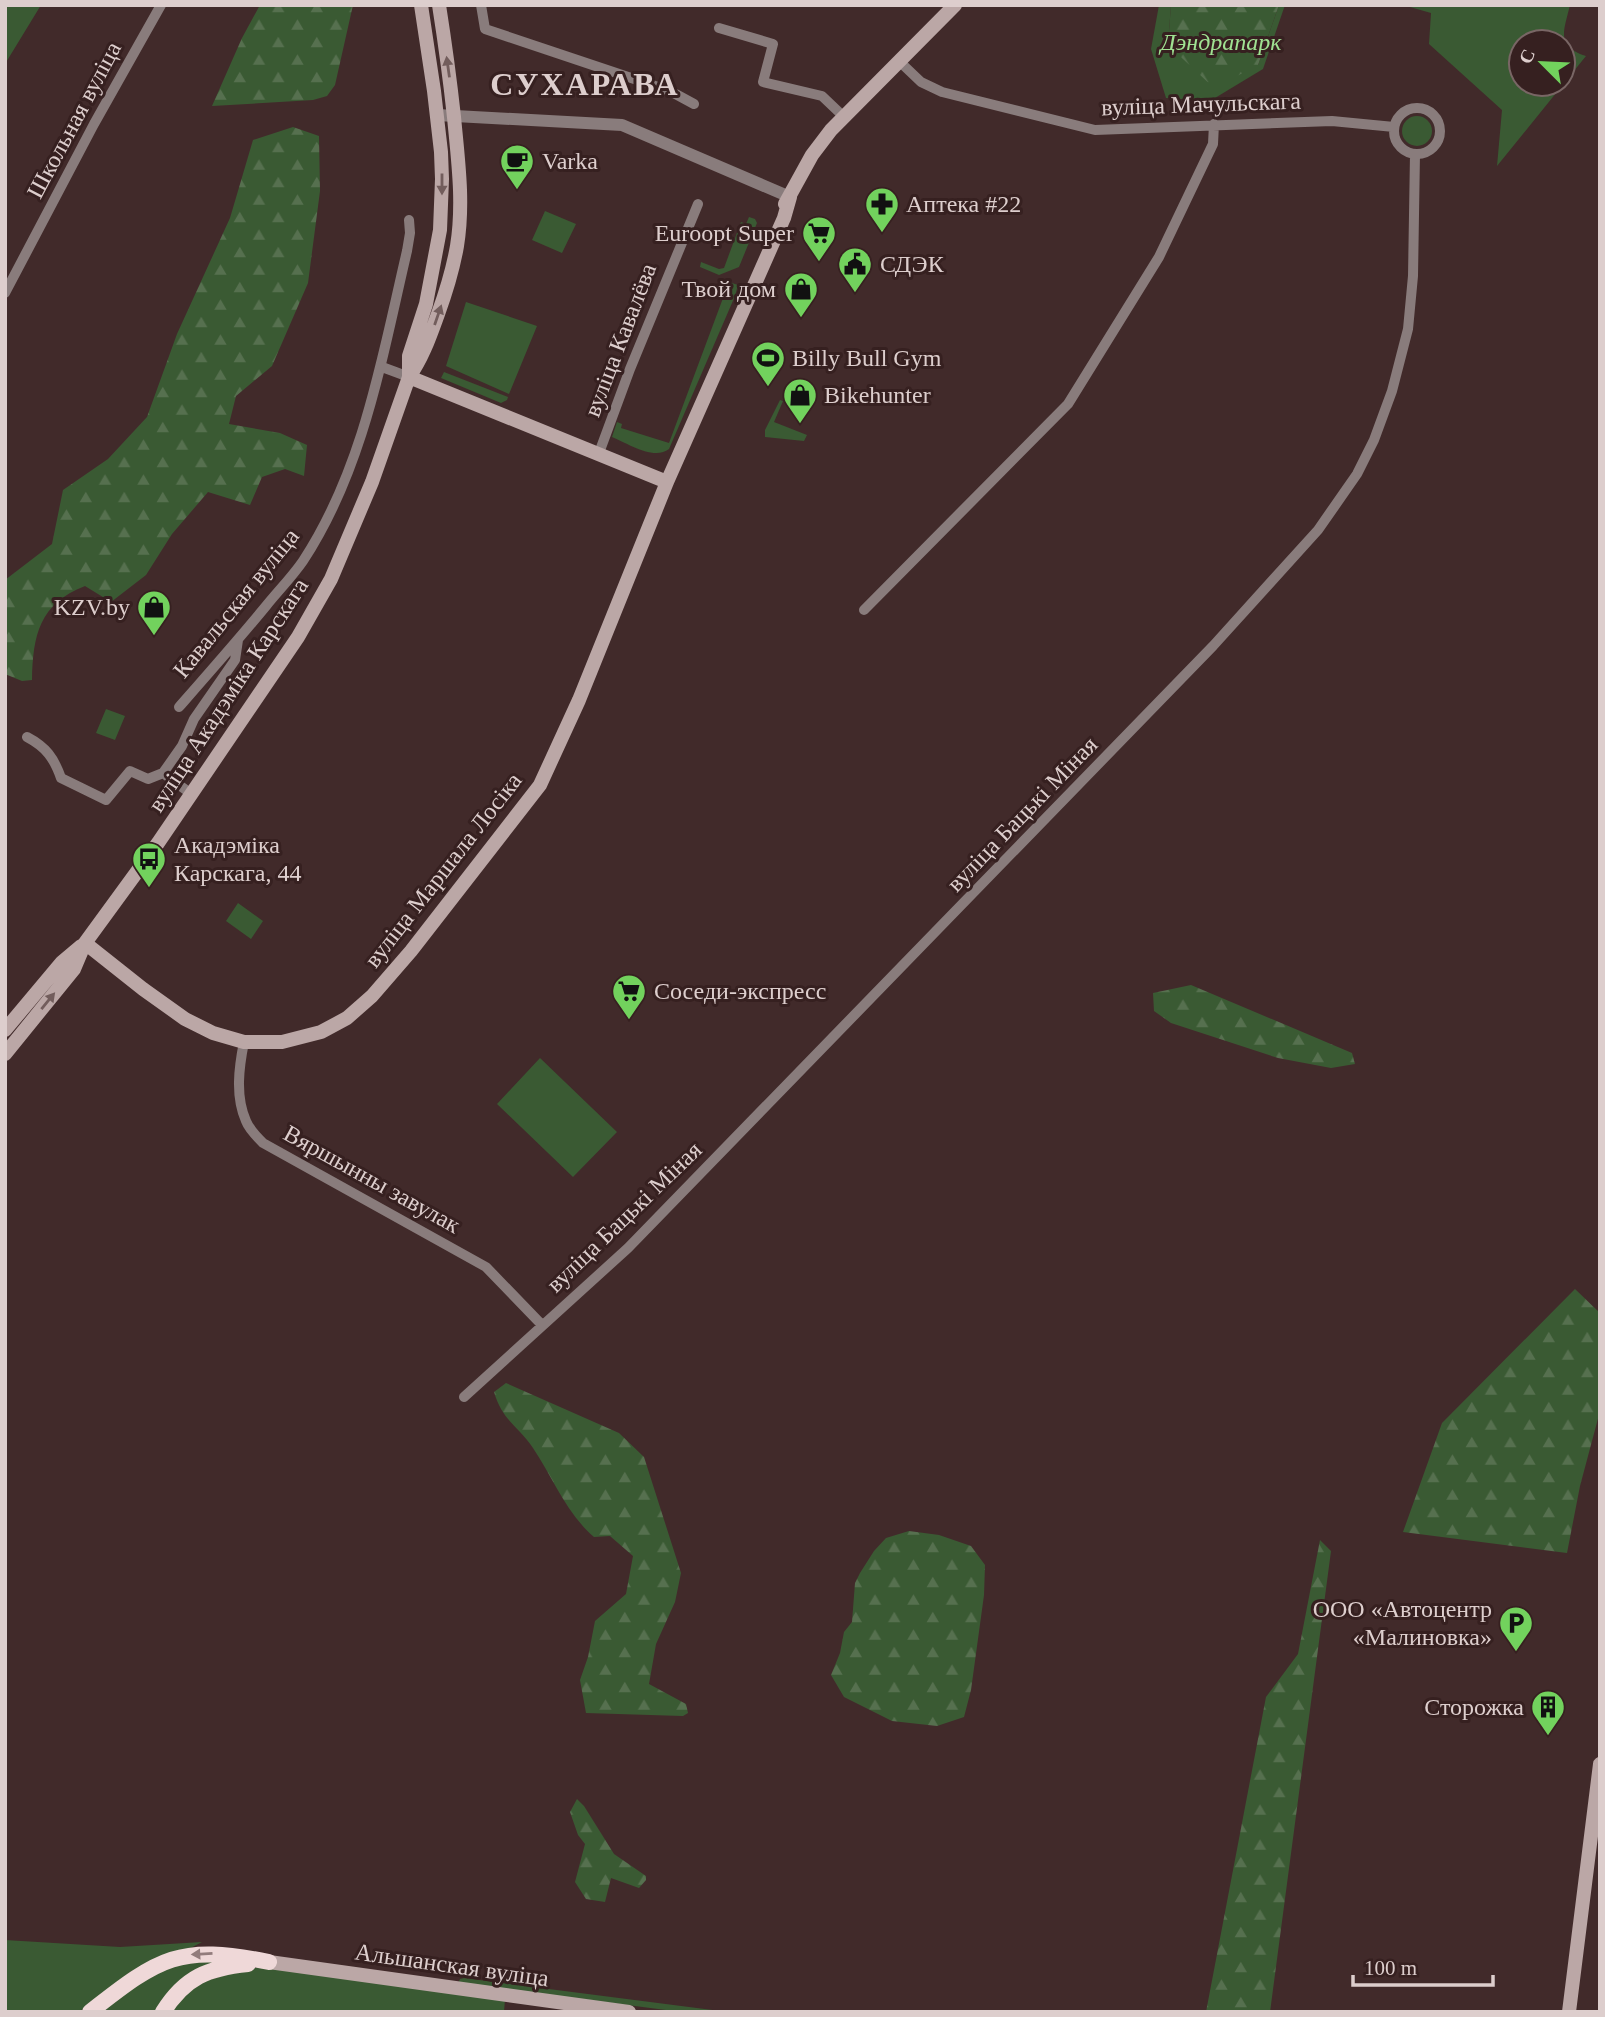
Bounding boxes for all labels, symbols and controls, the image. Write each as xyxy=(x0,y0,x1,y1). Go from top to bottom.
north arrow xyxy=(1507,28,1577,98)
park label: Дэндрапарк xyxy=(1158,29,1282,55)
street label: Школьная вуліца xyxy=(22,37,126,203)
text: С xyxy=(1515,46,1539,67)
one-way arrow xyxy=(443,56,454,78)
district label: СУХАРАВА xyxy=(490,66,680,102)
street label: вуліца Мачульскага xyxy=(1101,88,1302,120)
cafe icon: Varka xyxy=(498,142,536,191)
place label: Varka xyxy=(542,148,598,174)
one-way arrow xyxy=(436,173,448,195)
pharmacy icon: Аптека #22 xyxy=(863,185,901,234)
place label: Аптека #22 xyxy=(906,191,1021,217)
supermarket icon: Euroopt Super xyxy=(800,214,838,263)
place label: Euroopt Super xyxy=(655,220,794,246)
public building icon: СДЭК xyxy=(836,245,874,294)
place label: СДЭК xyxy=(880,251,945,277)
street label: вуліца Кавалёва xyxy=(579,259,661,420)
shop icon: Твой дом xyxy=(782,270,820,319)
place label: Твой дом xyxy=(682,276,776,302)
one-way arrow xyxy=(433,305,444,326)
sports icon: Billy Bull Gym xyxy=(749,339,787,388)
place label: Billy Bull Gym xyxy=(792,345,942,371)
shop icon: Bikehunter xyxy=(781,376,819,425)
place label: Bikehunter xyxy=(824,382,931,408)
street label: Кавальская вуліца xyxy=(168,523,304,683)
street label: вуліца Акадэміка Карскага xyxy=(143,573,313,817)
shop icon: KZV.by xyxy=(135,588,173,637)
place label: KZV.by xyxy=(54,594,130,620)
street label: вуліца Бацькі Міная xyxy=(942,731,1102,897)
street label: вуліца Маршала Лосіка xyxy=(359,768,527,972)
place label: Акадэміка Карскага, 44 xyxy=(174,832,301,886)
bus stop icon: Акадэміка Карскага, 44 xyxy=(130,840,168,889)
supermarket icon: Соседи-экспресс xyxy=(610,972,648,1021)
place label: Соседи-экспресс xyxy=(654,978,826,1004)
one-way arrow xyxy=(40,993,55,1010)
street label: Вяршынны завулак xyxy=(279,1120,465,1238)
street label: вуліца Бацькі Міная xyxy=(541,1137,707,1297)
place label: ООО «Автоцентр «Малиновка» xyxy=(1313,1596,1492,1650)
parking icon: ООО «Автоцентр «Малиновка» xyxy=(1497,1604,1535,1653)
building icon: Сторожка xyxy=(1529,1688,1567,1737)
place label: Сторожка xyxy=(1424,1694,1524,1720)
street label: Альшанская вуліца xyxy=(353,1939,551,1992)
scale bar xyxy=(1353,1944,1493,1988)
one-way arrow xyxy=(191,1949,213,1960)
text: 100 m xyxy=(1364,1956,1417,1980)

